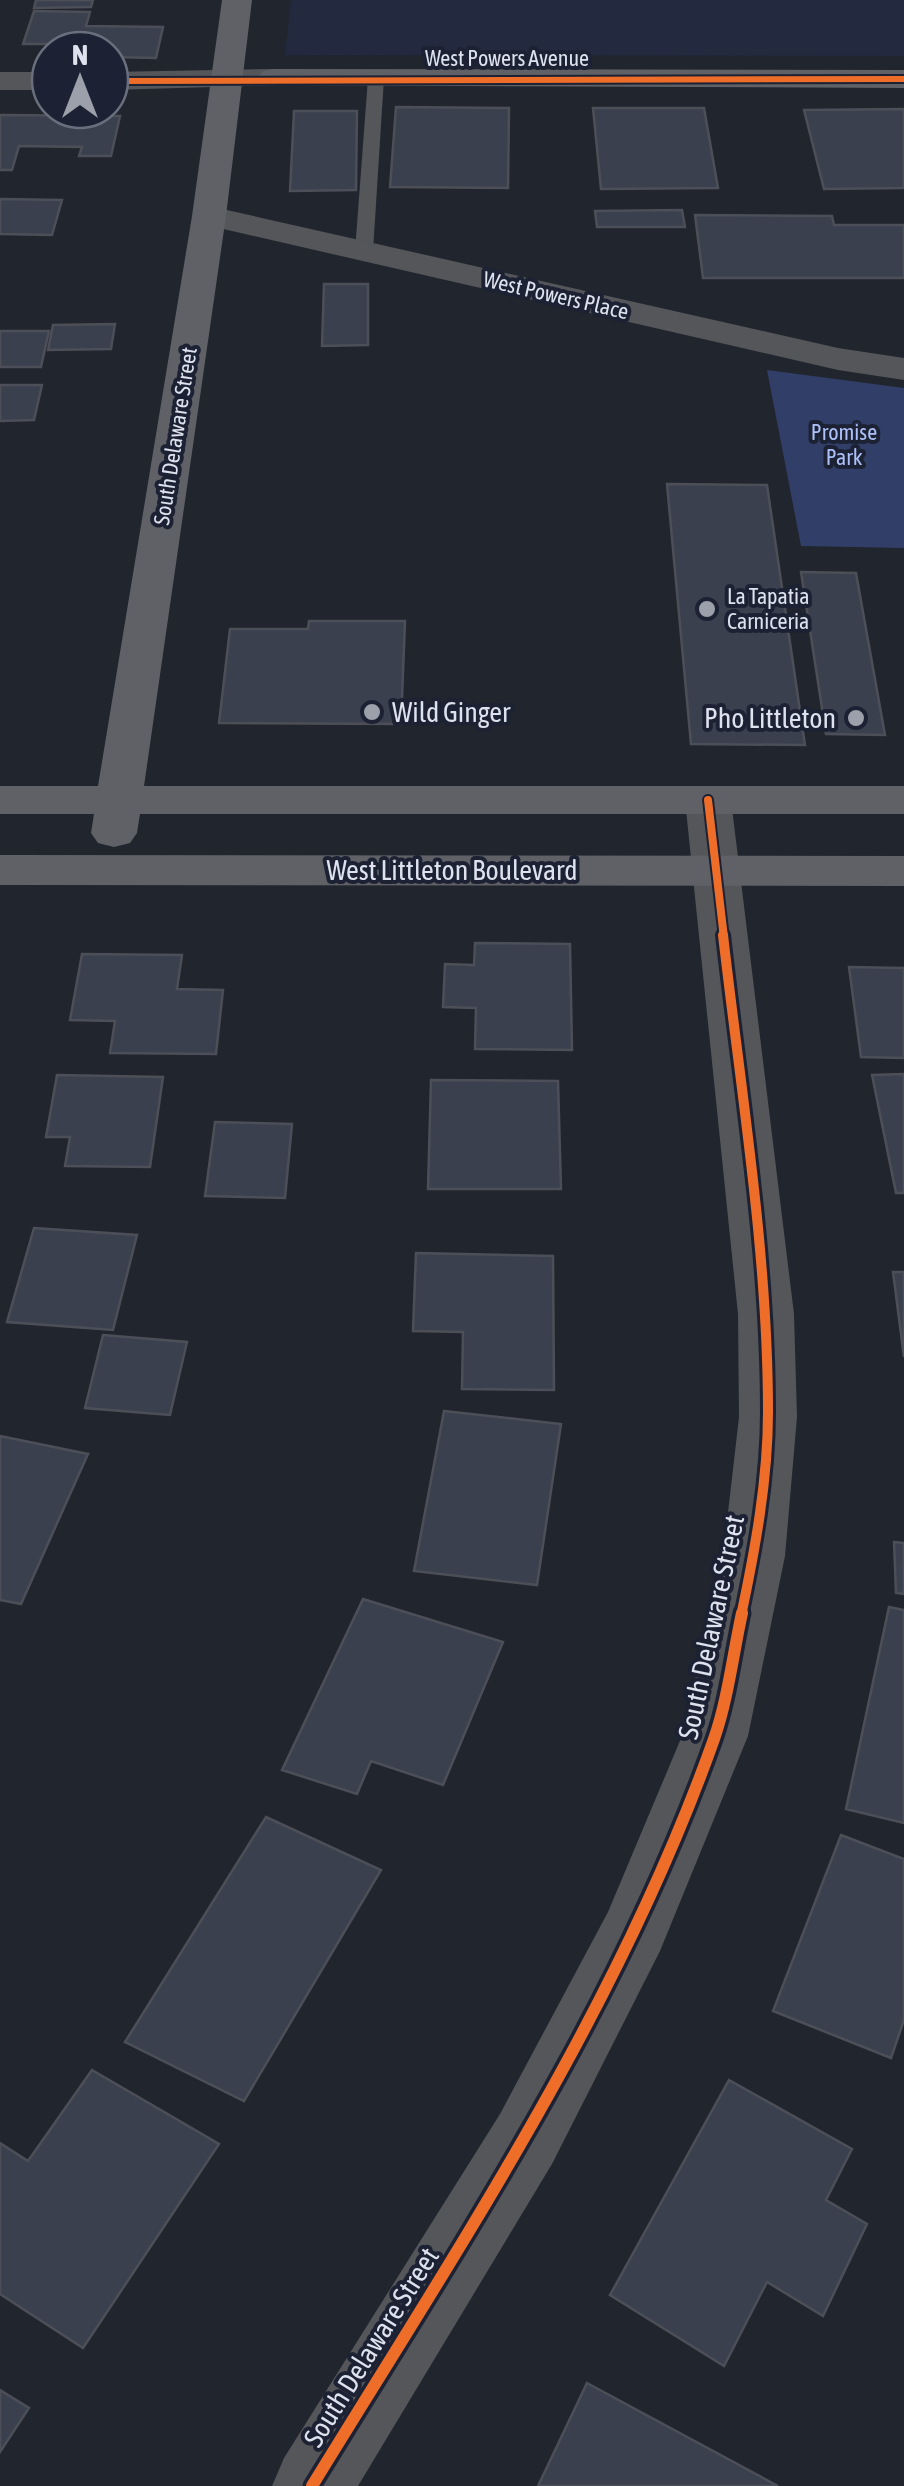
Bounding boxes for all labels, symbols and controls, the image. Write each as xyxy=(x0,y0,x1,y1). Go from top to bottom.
north arrow xyxy=(30,30,130,130)
text: N xyxy=(72,39,88,71)
street label: West Powers Avenue xyxy=(425,45,589,71)
street label: West Powers Place xyxy=(481,266,631,324)
street label: South Delaware Street xyxy=(148,345,202,527)
park label: Promise Park xyxy=(811,419,877,470)
place label: La Tapatia Carniceria xyxy=(727,583,809,634)
marker: La Tapatia Carniceria xyxy=(696,598,718,620)
place label: Wild Ginger xyxy=(392,696,511,728)
marker: Wild Ginger xyxy=(361,701,383,723)
place label: Pho Littleton xyxy=(704,702,836,734)
marker: Pho Littleton xyxy=(845,707,867,729)
street label: West Littleton Boulevard xyxy=(327,854,577,886)
street label: South Delaware Street xyxy=(672,1512,750,1742)
street label: South Delaware Street xyxy=(297,2242,445,2452)

